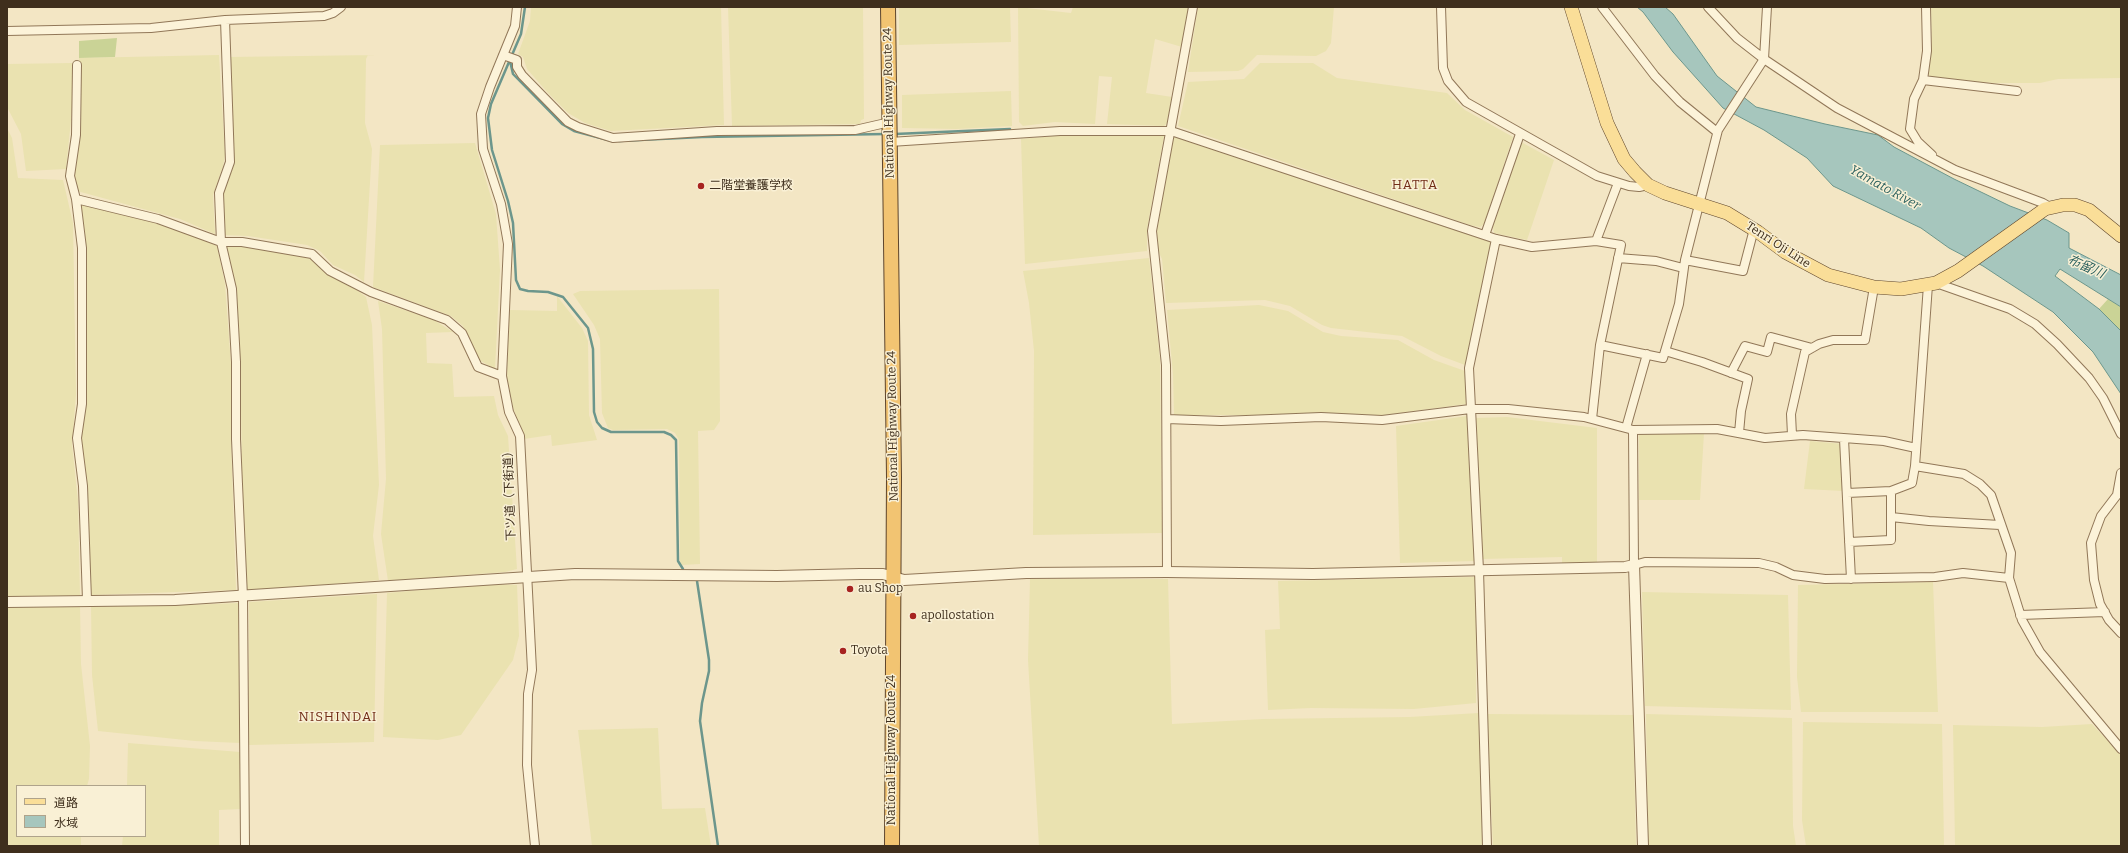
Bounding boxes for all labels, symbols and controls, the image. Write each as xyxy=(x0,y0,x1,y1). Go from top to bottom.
street label: National Highway Route 24 xyxy=(880,28,898,178)
water label: Yamato River xyxy=(1847,162,1923,214)
district label: HATTA xyxy=(1392,177,1438,193)
place label: 二階堂養護学校 xyxy=(709,179,793,193)
marker: 二階堂養護学校 xyxy=(696,181,706,191)
street label: Tenri Oji Line xyxy=(1743,219,1813,271)
water label: 布留川 xyxy=(2065,252,2107,282)
street label: National Highway Route 24 xyxy=(884,351,902,501)
street label: 下ツ道（下街道） xyxy=(501,445,519,541)
place label: au Shop xyxy=(858,582,903,596)
marker: au Shop xyxy=(845,584,855,594)
place label: apollostation xyxy=(921,609,994,623)
marker: apollostation xyxy=(908,611,918,621)
place label: Toyota xyxy=(851,644,888,658)
marker: Toyota xyxy=(838,646,848,656)
street label: National Highway Route 24 xyxy=(885,675,899,825)
district label: NISHINDAI xyxy=(299,709,377,725)
legend xyxy=(16,785,146,837)
text: 道路 xyxy=(54,796,78,810)
text: 水域 xyxy=(54,816,78,830)

